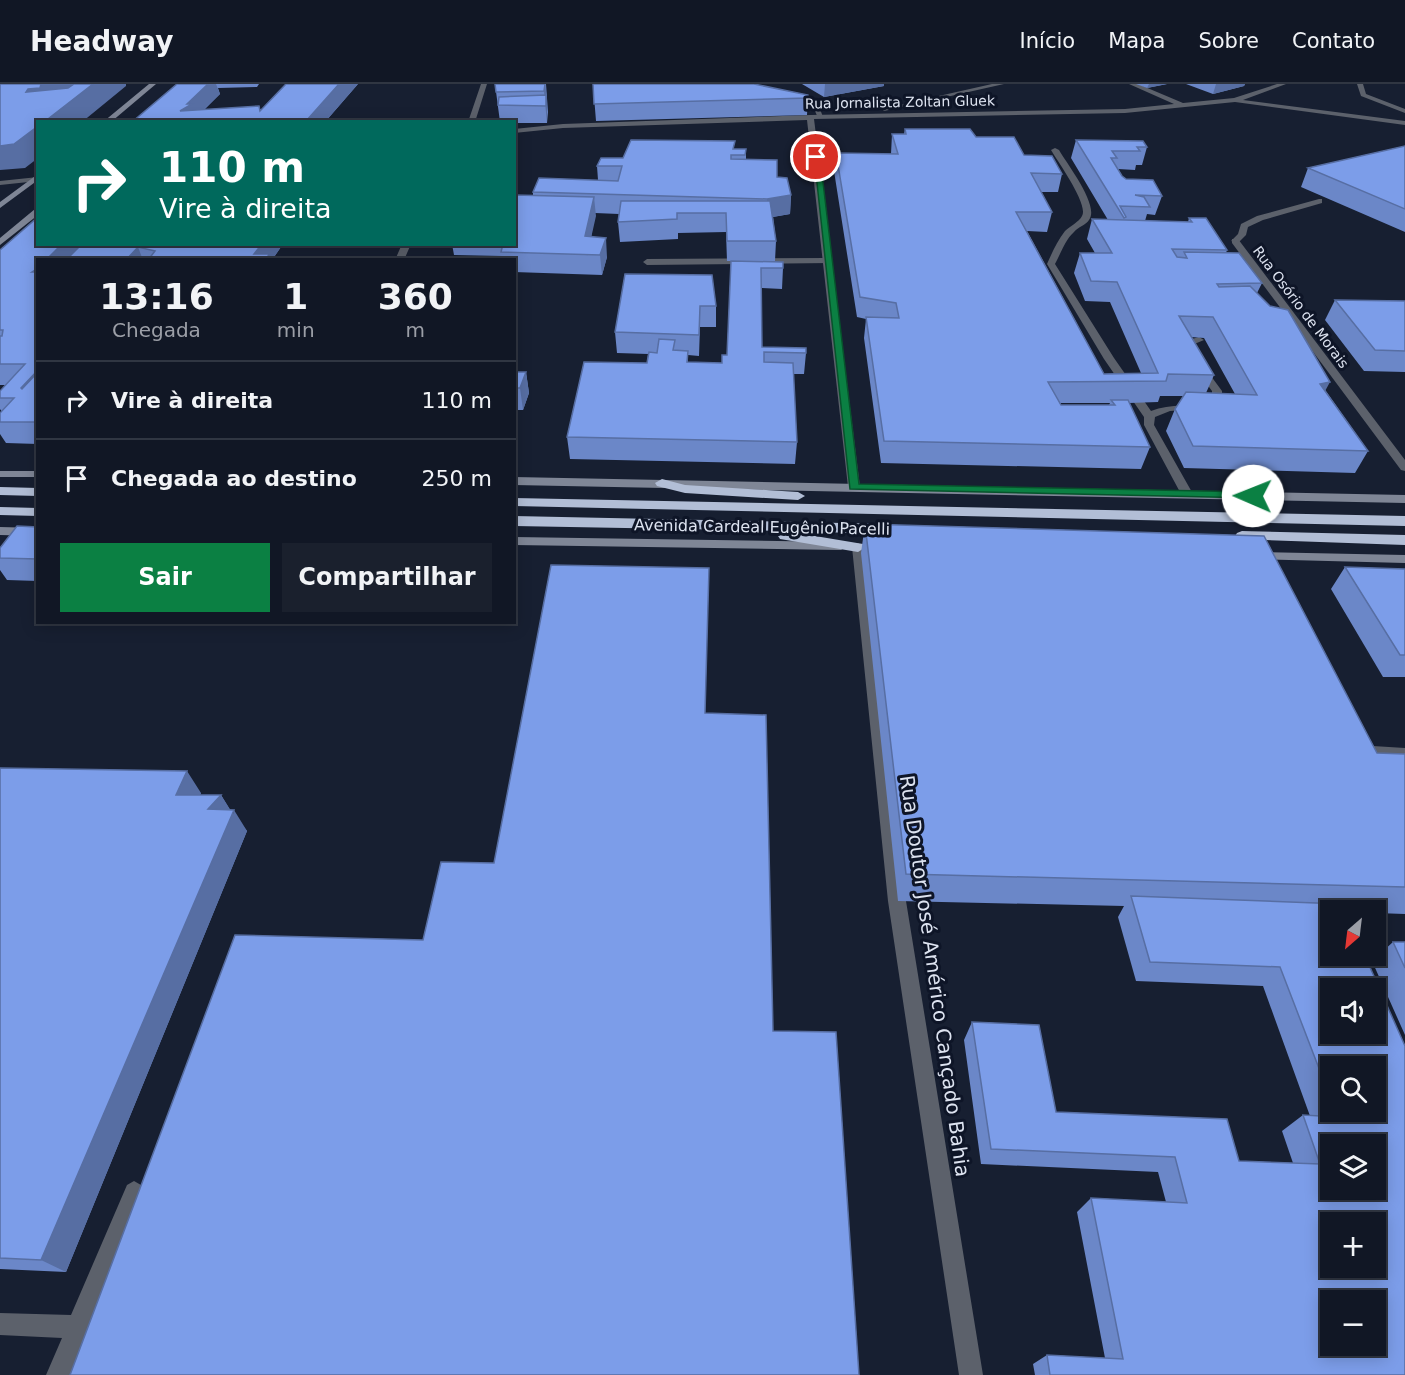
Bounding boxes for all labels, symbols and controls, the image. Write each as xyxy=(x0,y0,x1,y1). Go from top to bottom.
text: Headway xyxy=(30,25,174,58)
text: Início xyxy=(1020,29,1075,53)
text: Mapa xyxy=(1108,29,1165,53)
text: Sobre xyxy=(1198,29,1259,53)
text: Contato xyxy=(1292,29,1375,53)
street label: Rua Jornalista Zoltan Gluek xyxy=(805,92,996,112)
pin xyxy=(790,131,841,182)
icon: arrive xyxy=(799,140,832,173)
text: 110 m xyxy=(159,143,305,192)
icon: right xyxy=(60,144,138,222)
text: Vire à direita xyxy=(159,193,332,224)
street label: Rua Osório de Morais xyxy=(1250,243,1352,371)
text: 13:16 xyxy=(99,276,214,317)
text: 1 xyxy=(283,276,308,317)
text: 360 xyxy=(378,276,453,317)
text: Chegada xyxy=(112,318,201,342)
text: min xyxy=(277,318,315,342)
text: m xyxy=(406,318,425,342)
icon: right xyxy=(60,384,93,417)
text: Vire à direita xyxy=(111,388,273,413)
text: 110 m xyxy=(422,388,492,413)
icon: arrive xyxy=(60,462,93,495)
position arrow xyxy=(1221,464,1285,528)
text: Chegada ao destino xyxy=(111,466,357,491)
text: 250 m xyxy=(422,466,492,491)
street label: Avenida Cardeal Eugênio Pacelli xyxy=(634,515,890,539)
button: Sair xyxy=(60,543,270,612)
button: Compartilhar xyxy=(282,543,492,612)
street label: Rua Doutor José Américo Cançado Bahia xyxy=(895,774,975,1178)
north arrow xyxy=(1320,900,1386,966)
map controls xyxy=(1320,900,1386,1356)
button: sound xyxy=(1320,978,1386,1044)
button: search xyxy=(1320,1056,1386,1122)
button: layers xyxy=(1320,1134,1386,1200)
button: + xyxy=(1320,1212,1386,1278)
button: − xyxy=(1320,1290,1386,1356)

